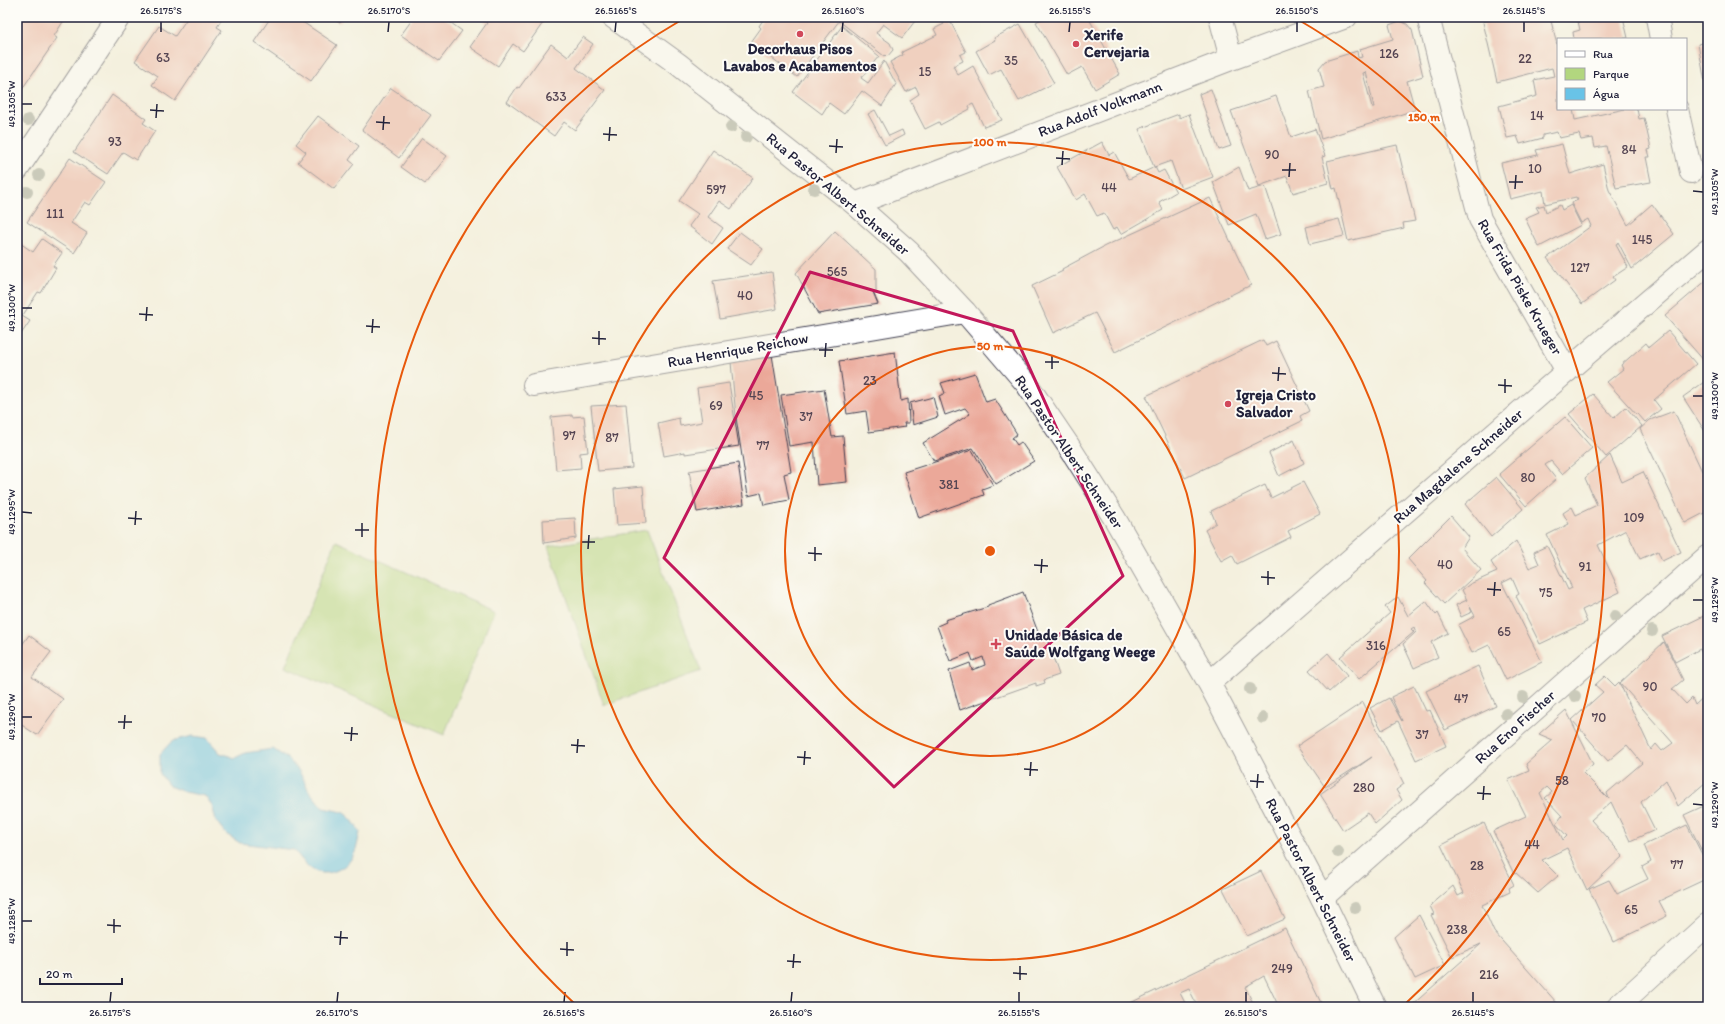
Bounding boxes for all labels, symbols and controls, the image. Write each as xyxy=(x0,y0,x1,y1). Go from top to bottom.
text: 26.5175°S xyxy=(140,4,182,17)
text: 26.5170°S xyxy=(368,4,411,17)
text: 26.5165°S xyxy=(595,4,637,17)
text: 26.5160°S xyxy=(822,4,865,17)
text: 26.5155°S xyxy=(1049,4,1091,17)
text: 26.5150°S xyxy=(1276,4,1319,17)
text: 26.5145°S xyxy=(1503,4,1546,17)
place label: Xerife Cervejaria xyxy=(1084,26,1150,62)
marker: Decorhaus Pisos Lavabos e Acabamentos xyxy=(795,29,805,39)
legend xyxy=(1557,38,1687,110)
marker: Xerife Cervejaria xyxy=(1071,39,1081,49)
place label: Decorhaus Pisos Lavabos e Acabamentos xyxy=(723,40,877,75)
house number: 126 xyxy=(1379,46,1399,61)
text: Rua xyxy=(1593,47,1613,61)
house number: 63 xyxy=(156,50,170,65)
house number: 22 xyxy=(1518,51,1532,66)
house number: 35 xyxy=(1004,53,1018,68)
house number: 15 xyxy=(919,64,932,79)
text: Parque xyxy=(1593,67,1629,81)
street label: Rua Adolf Volkmann xyxy=(1036,77,1164,141)
text: 49.1305°W xyxy=(5,80,18,127)
text: Água xyxy=(1593,87,1619,101)
house number: 633 xyxy=(545,89,567,104)
house number: 14 xyxy=(1530,108,1544,123)
text: 150 m xyxy=(1408,110,1441,124)
street label: Rua Pastor Albert Schneider xyxy=(763,129,913,259)
house number: 93 xyxy=(108,134,122,149)
text: 100 m xyxy=(973,135,1007,149)
house number: 84 xyxy=(1622,142,1637,157)
house number: 90 xyxy=(1265,147,1279,162)
house number: 10 xyxy=(1528,161,1542,176)
text: 49.1305°W xyxy=(1708,168,1721,215)
house number: 44 xyxy=(1101,180,1117,195)
house number: 597 xyxy=(706,182,727,197)
house number: 111 xyxy=(46,206,64,221)
street label: Rua Frida Piske Krueger xyxy=(1474,216,1566,358)
house number: 145 xyxy=(1632,232,1653,247)
house number: 127 xyxy=(1570,260,1590,275)
house number: 565 xyxy=(827,264,847,279)
text: 49.1300°W xyxy=(5,284,18,332)
house number: 40 xyxy=(737,288,753,303)
street label: Rua Henrique Reichow xyxy=(666,329,810,371)
text: 50 m xyxy=(977,339,1004,353)
street label: Rua Pastor Albert Schneider xyxy=(1011,372,1127,532)
text: 49.1300°W xyxy=(1708,372,1721,420)
house number: 23 xyxy=(863,373,877,388)
place label: Igreja Cristo Salvador xyxy=(1236,386,1316,421)
house number: 45 xyxy=(749,388,763,403)
house number: 69 xyxy=(709,398,723,413)
marker: Igreja Cristo Salvador xyxy=(1223,399,1233,409)
street label: Rua Magdalene Schneider xyxy=(1389,405,1527,527)
house number: 37 xyxy=(799,409,813,424)
house number: 97 xyxy=(562,428,576,443)
house number: 87 xyxy=(605,430,619,445)
house number: 77 xyxy=(757,438,770,453)
house number: 80 xyxy=(1520,470,1536,485)
house number: 381 xyxy=(939,477,959,492)
text: 49.1295°W xyxy=(5,489,18,535)
house number: 109 xyxy=(1624,510,1645,525)
centre of rings xyxy=(983,544,997,558)
house number: 40 xyxy=(1437,557,1453,572)
house number: 91 xyxy=(1579,559,1591,574)
text: 49.1295°W xyxy=(1708,577,1721,623)
house number: 75 xyxy=(1539,585,1553,600)
house number: 65 xyxy=(1497,624,1511,639)
place label: Unidade Básica de Saúde Wolfgang Weege xyxy=(1005,626,1155,662)
marker: Unidade Básica de Saúde Wolfgang Weege xyxy=(990,638,1002,650)
house number: 316 xyxy=(1366,638,1386,653)
house number: 90 xyxy=(1643,679,1657,694)
street label: Rua Eno Fischer xyxy=(1471,686,1559,768)
house number: 47 xyxy=(1454,691,1469,706)
text: 49.1290°W xyxy=(5,693,18,740)
house number: 70 xyxy=(1592,710,1606,725)
house number: 37 xyxy=(1415,727,1429,742)
house number: 58 xyxy=(1555,773,1569,788)
house number: 280 xyxy=(1353,780,1375,795)
text: 49.1290°W xyxy=(1708,781,1721,828)
street label: Rua Pastor Albert Schneider xyxy=(1262,795,1360,965)
house number: 44 xyxy=(1524,837,1540,852)
house number: 77 xyxy=(1671,857,1684,872)
house number: 28 xyxy=(1470,858,1484,873)
text: 49.1285°W xyxy=(5,898,18,944)
house number: 65 xyxy=(1624,902,1638,917)
house number: 238 xyxy=(1446,922,1468,937)
scale bar xyxy=(40,960,122,986)
house number: 249 xyxy=(1271,961,1293,976)
text: 20 m xyxy=(46,967,73,981)
house number: 216 xyxy=(1479,967,1499,982)
text: 26.5175°S xyxy=(89,1006,131,1019)
text: 26.5170°S xyxy=(316,1006,359,1019)
text: 26.5165°S xyxy=(543,1006,585,1019)
text: 26.5160°S xyxy=(770,1006,813,1019)
text: 26.5155°S xyxy=(998,1006,1040,1019)
text: 26.5150°S xyxy=(1225,1006,1268,1019)
text: 26.5145°S xyxy=(1452,1006,1495,1019)

